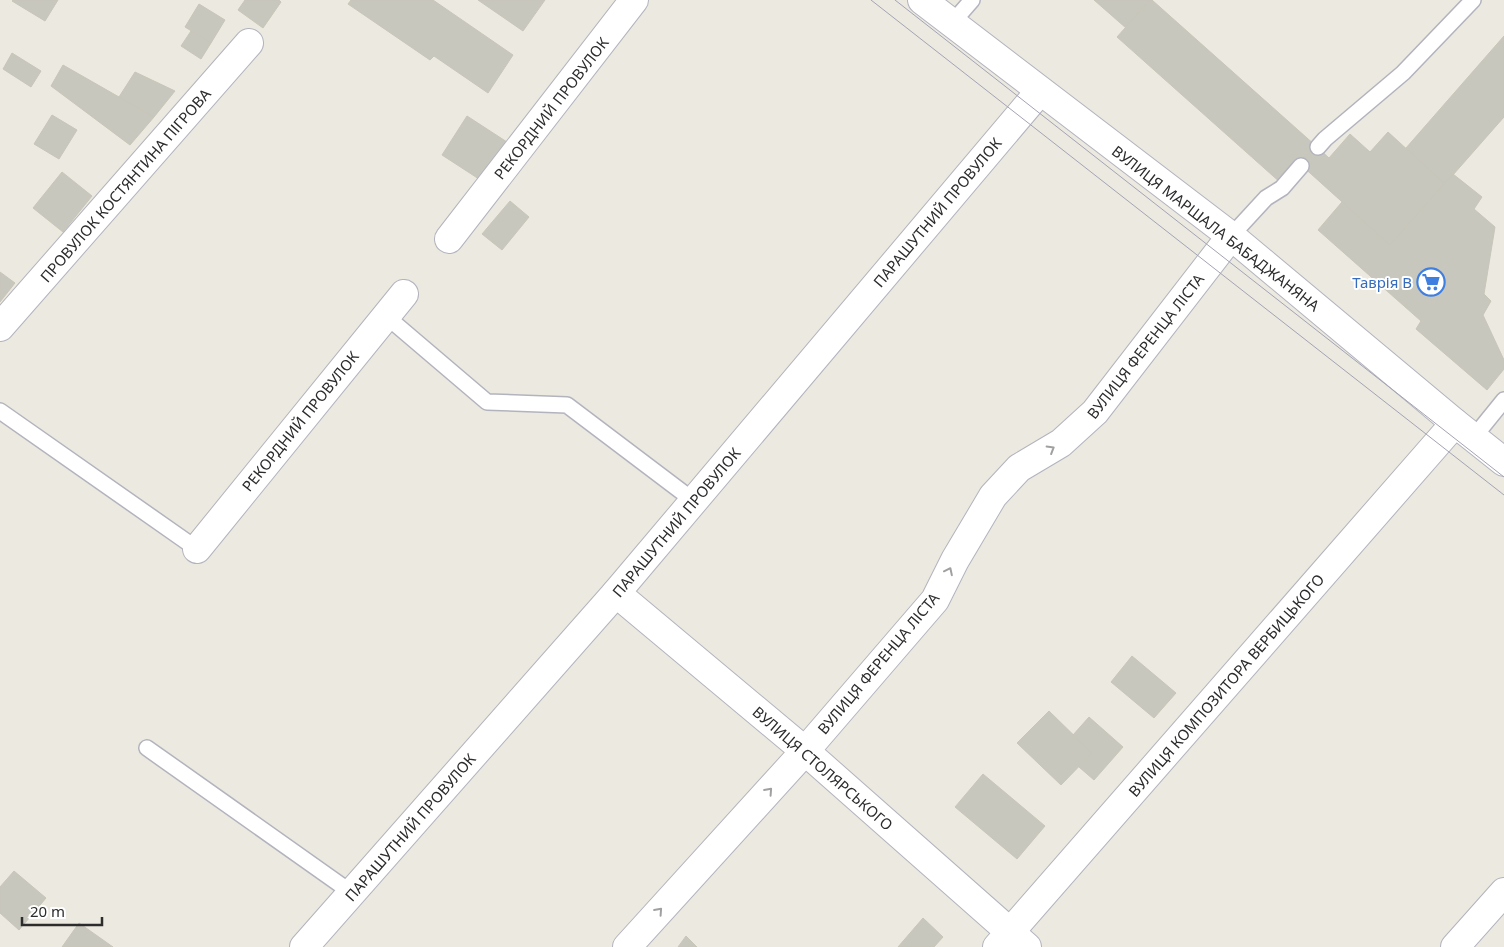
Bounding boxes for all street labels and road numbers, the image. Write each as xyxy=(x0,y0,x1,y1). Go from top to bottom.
street label: РЕКОРДНИЙ ПРОВУЛОК xyxy=(489,32,613,183)
street label: ПРОВУЛОК КОСТЯНТИНА ПІГРОВА xyxy=(35,84,215,286)
street label: ПАРАШУТНИЙ ПРОВУЛОК xyxy=(868,132,1006,291)
street label: ВУЛИЦЯ МАРШАЛА БАБАДЖАНЯНА xyxy=(1108,141,1324,316)
street label: ВУЛИЦЯ ФЕРЕНЦА ЛІСТА xyxy=(1082,269,1208,423)
street label: РЕКОРДНИЙ ПРОВУЛОК xyxy=(237,346,363,495)
street label: ПАРАШУТНИЙ ПРОВУЛОК xyxy=(607,442,745,601)
street label: ВУЛИЦЯ КОМПОЗИТОРА ВЕРБИЦЬКОГО xyxy=(1124,569,1328,801)
street label: ВУЛИЦЯ ФЕРЕНЦА ЛІСТА xyxy=(813,588,943,738)
street label: ВУЛИЦЯ СТОЛЯРСЬКОГО xyxy=(749,701,897,835)
street label: ПАРАШУТНИЙ ПРОВУЛОК xyxy=(340,748,480,905)

